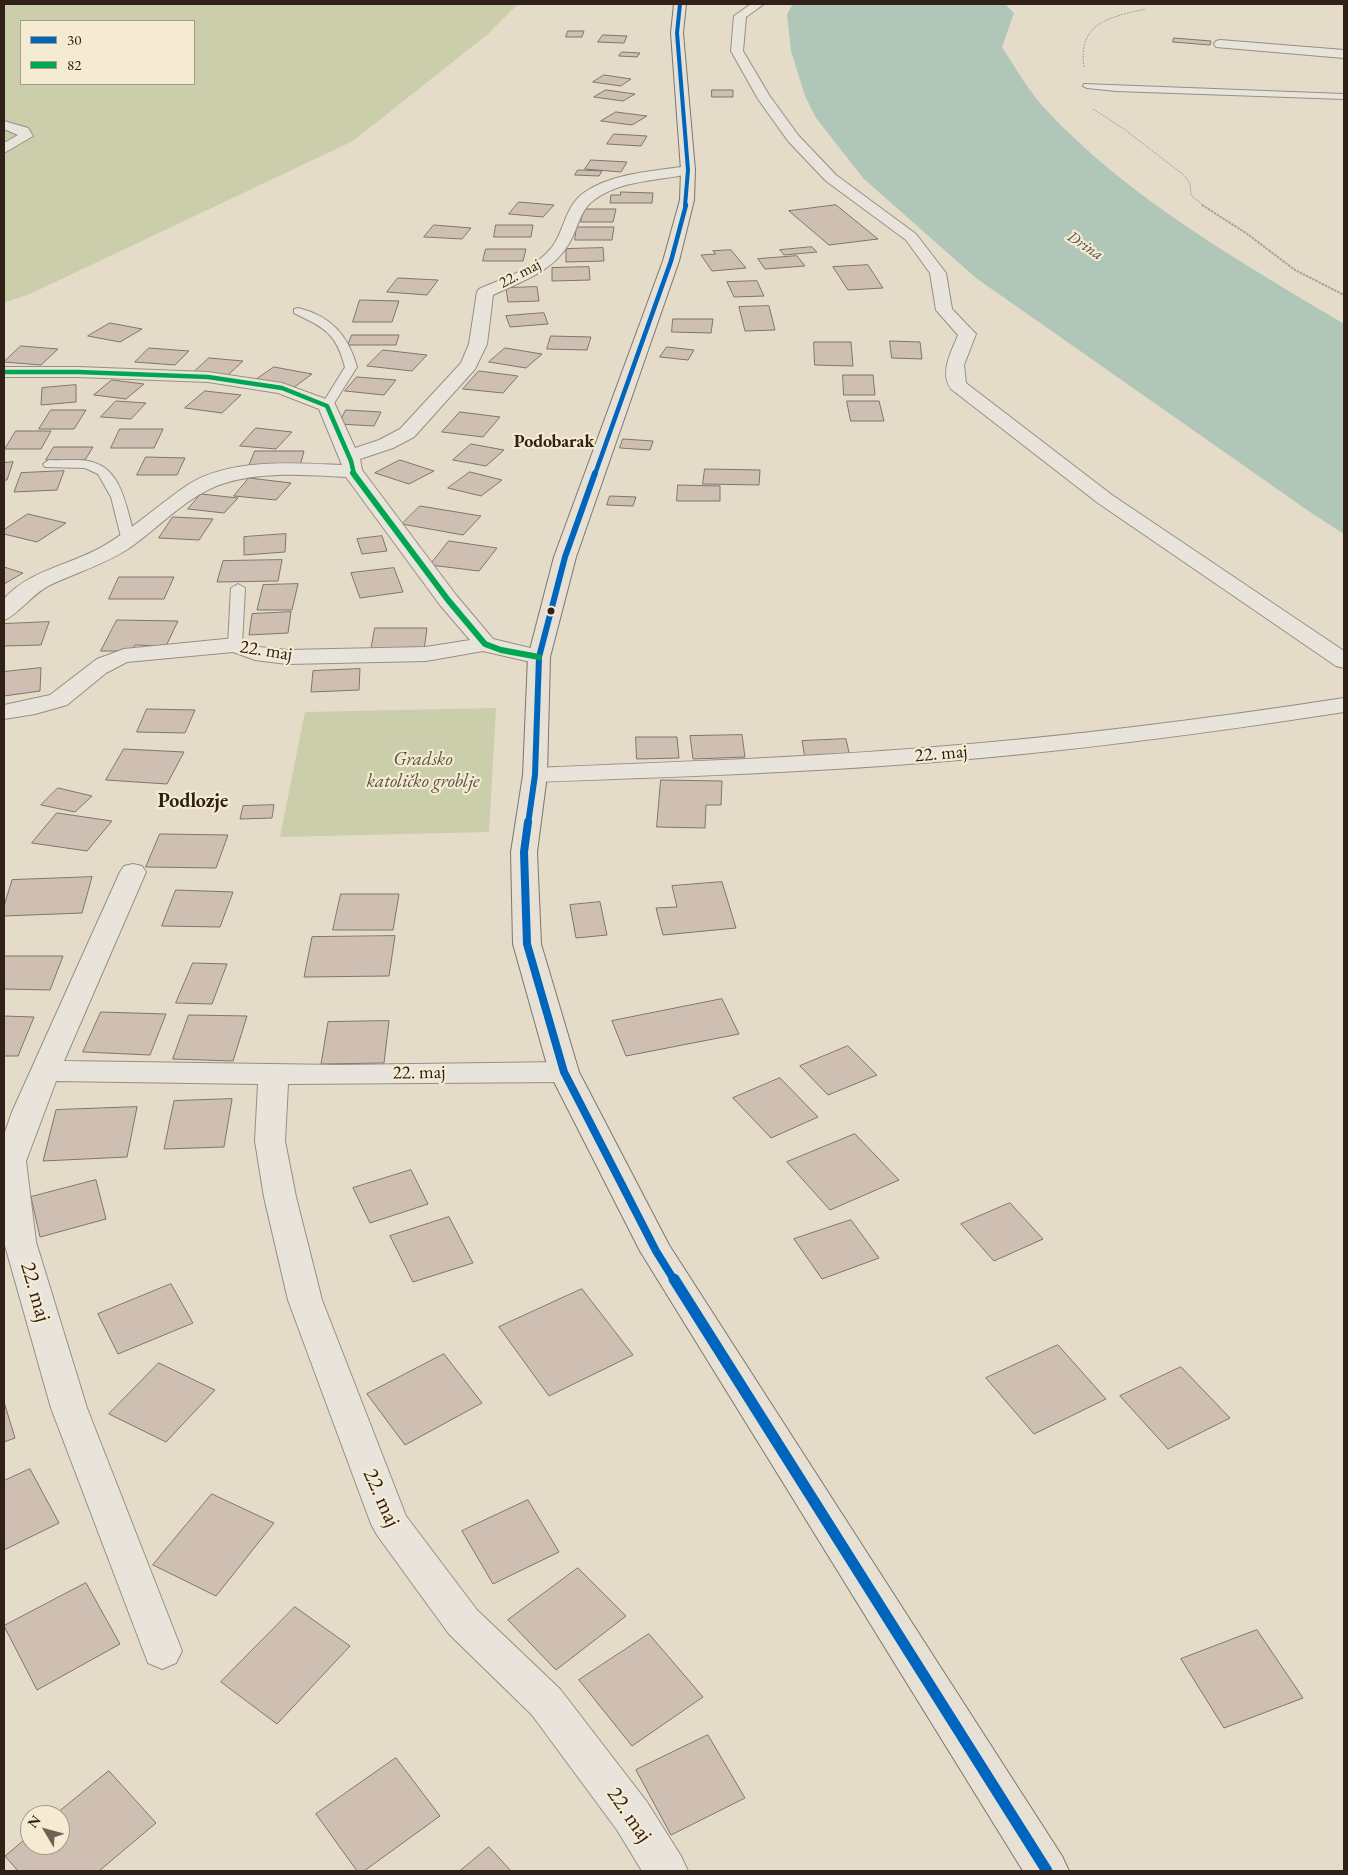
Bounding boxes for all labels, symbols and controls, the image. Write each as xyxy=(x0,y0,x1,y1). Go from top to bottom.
legend xyxy=(20,20,195,85)
text: 30 xyxy=(67,30,81,49)
text: 82 xyxy=(67,55,81,74)
water label: Drina xyxy=(1063,227,1107,265)
street label: 22. maj xyxy=(496,255,544,293)
district label: Podobarak xyxy=(514,431,594,453)
unlabelled marker xyxy=(546,606,556,616)
street label: 22. maj xyxy=(238,636,294,666)
street label: 22. maj xyxy=(914,740,968,768)
park label: Gradsko katoličko groblje xyxy=(366,749,480,793)
district label: Podlozje xyxy=(158,790,228,814)
street label: 22. maj xyxy=(392,1061,446,1085)
street label: 22. maj xyxy=(14,1259,56,1325)
street label: 22. maj xyxy=(356,1465,406,1531)
street label: 22. maj xyxy=(601,1782,657,1848)
north arrow xyxy=(20,1805,70,1855)
text: N xyxy=(23,1812,44,1832)

